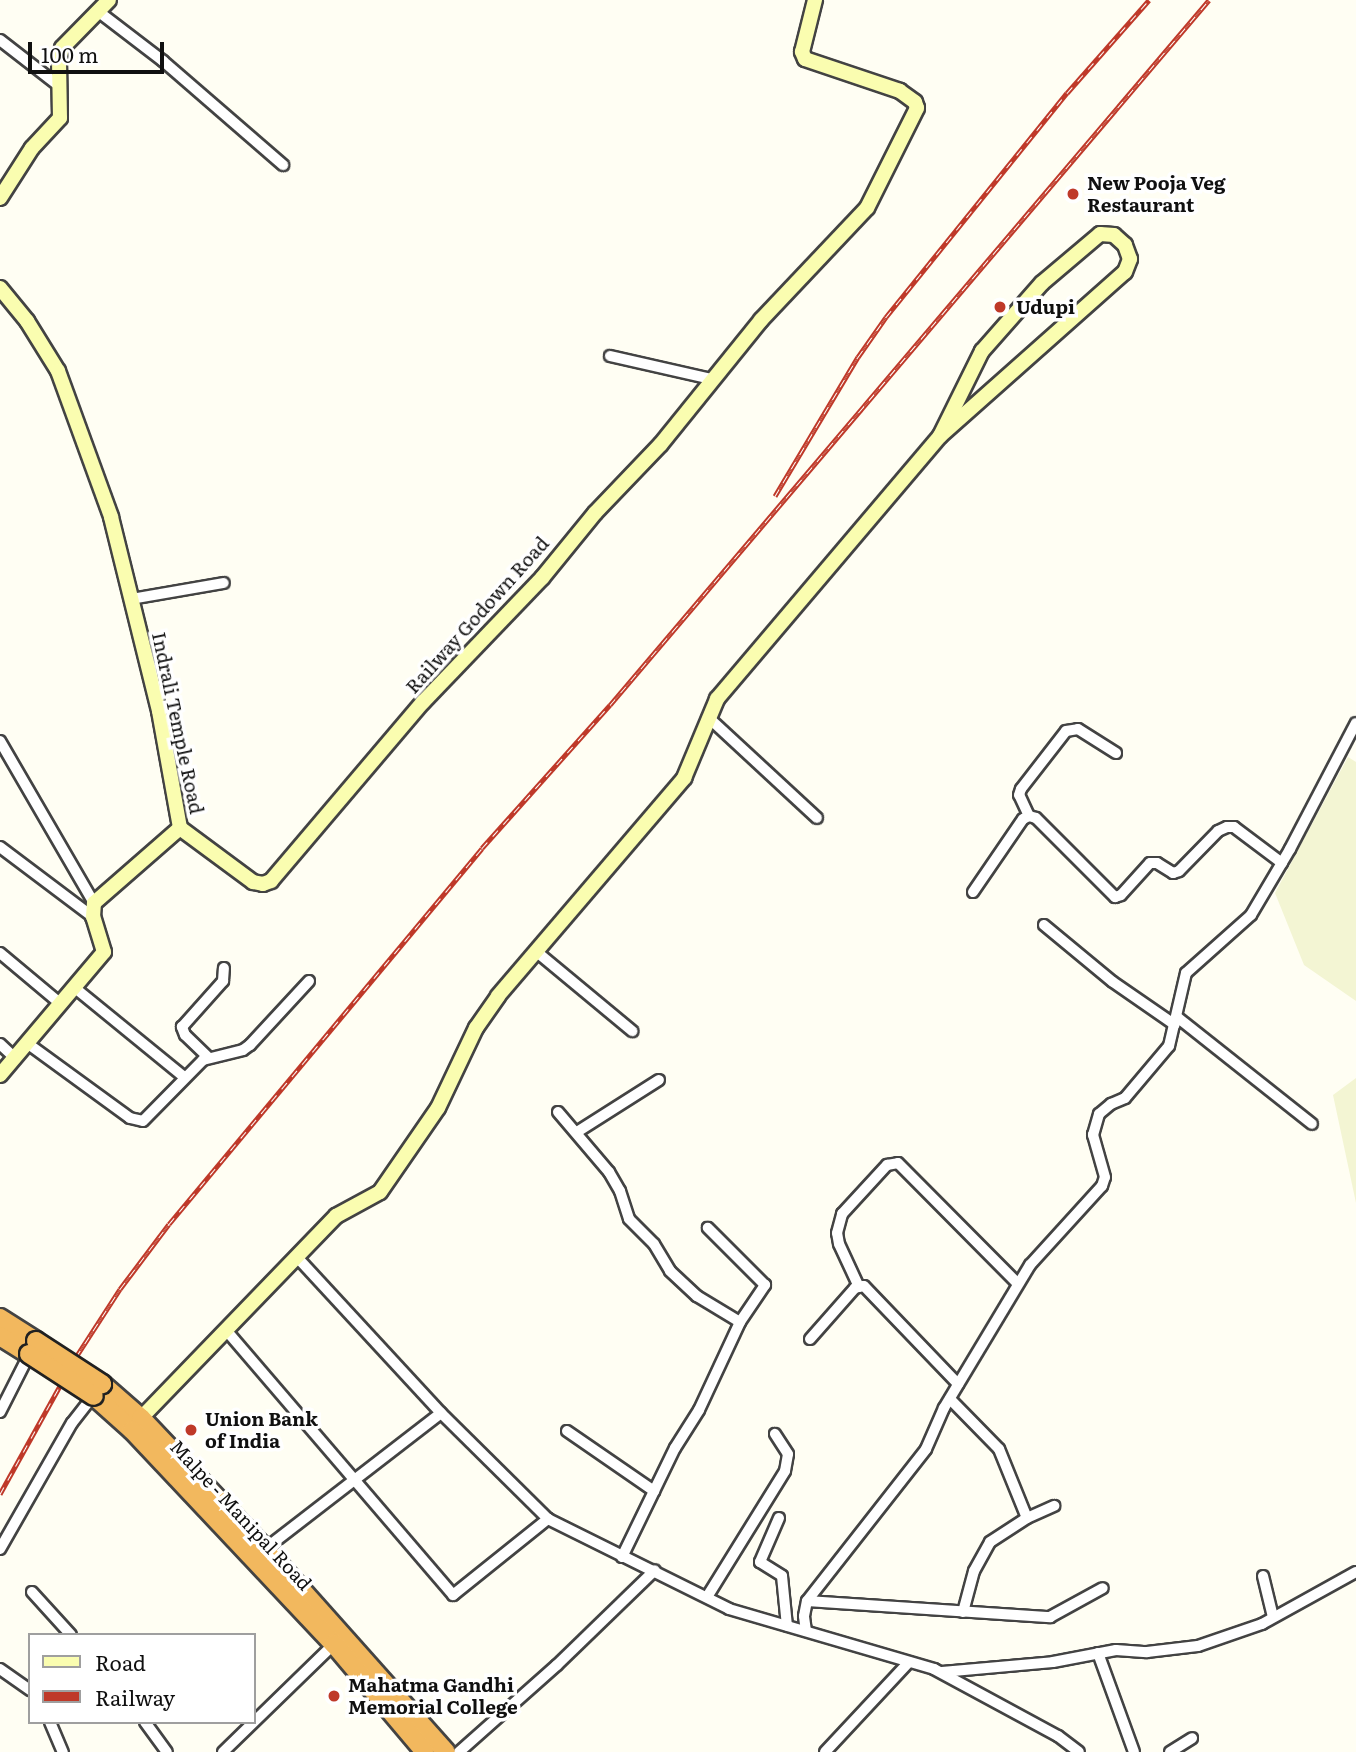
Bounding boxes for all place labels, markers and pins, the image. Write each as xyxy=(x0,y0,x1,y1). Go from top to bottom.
place label: New Pooja Veg Restaurant xyxy=(1087,172,1225,216)
marker: New Pooja Veg Restaurant xyxy=(1065,186,1081,202)
place label: Udupi xyxy=(1016,296,1075,318)
marker: Udupi xyxy=(990,297,1010,317)
place label: Union Bank of India xyxy=(205,1408,318,1452)
marker: Union Bank of India xyxy=(183,1422,199,1438)
place label: Mahatma Gandhi Memorial College xyxy=(348,1674,518,1718)
marker: Mahatma Gandhi Memorial College xyxy=(326,1688,342,1704)

